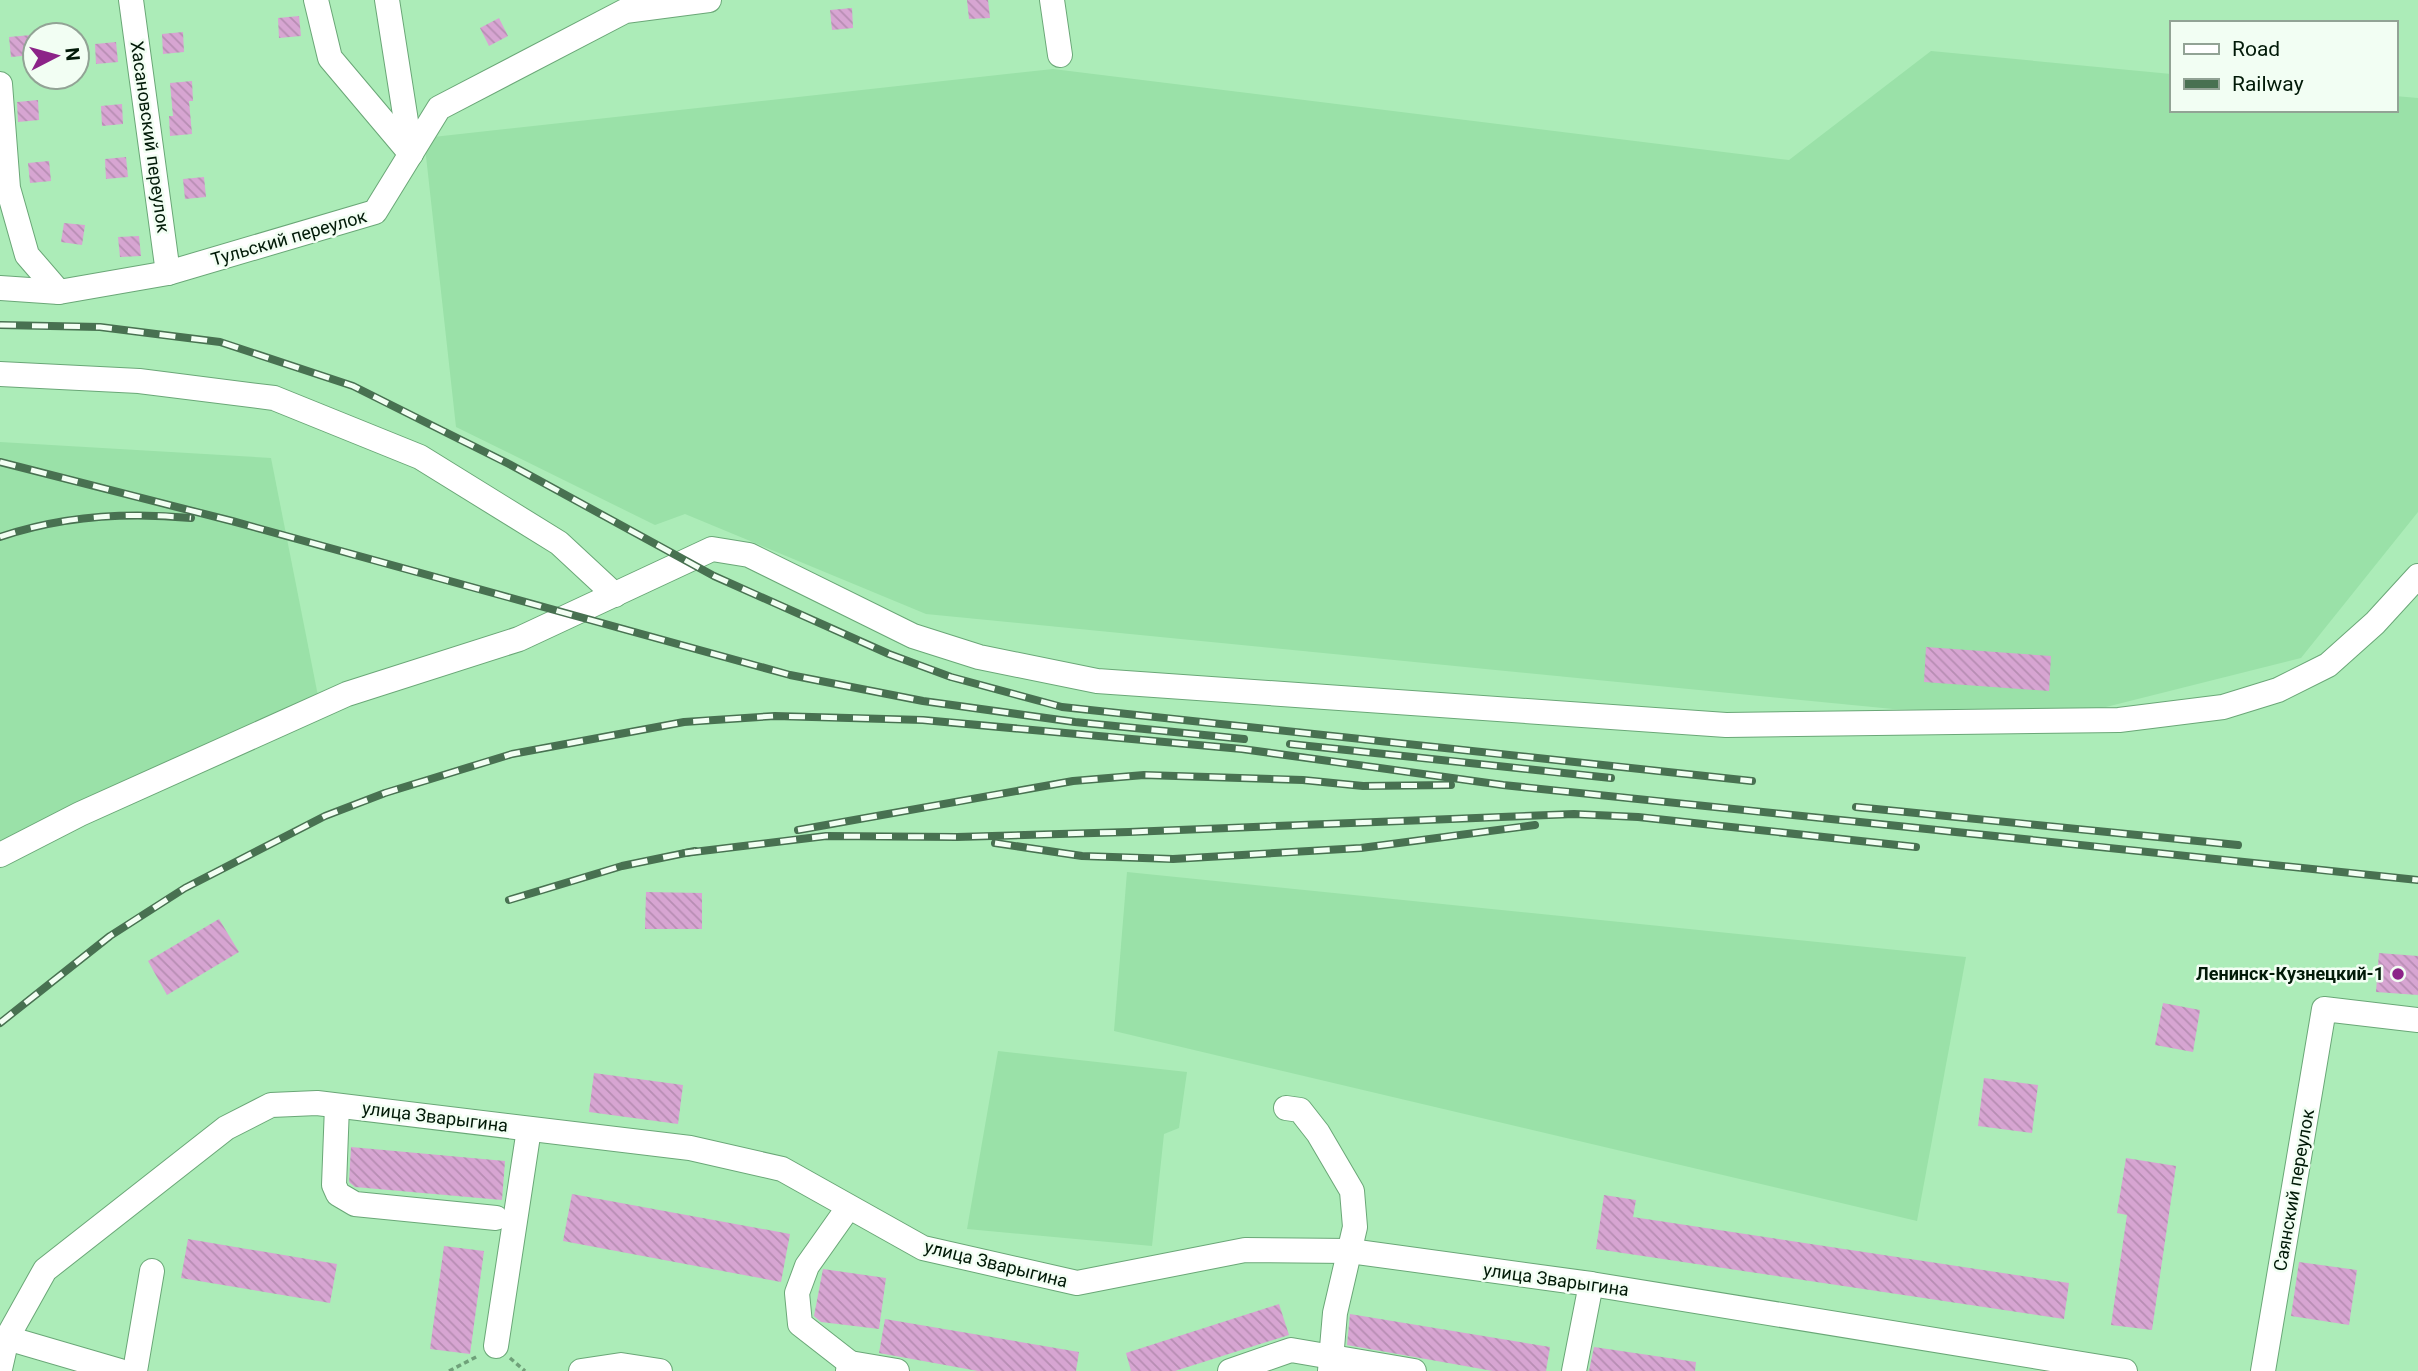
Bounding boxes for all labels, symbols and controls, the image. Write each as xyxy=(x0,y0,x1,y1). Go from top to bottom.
north arrow xyxy=(21,21,91,91)
legend xyxy=(2170,21,2397,112)
text: Road xyxy=(2232,37,2280,61)
street label: Хасановский переулок xyxy=(127,40,174,235)
text: N xyxy=(60,46,85,62)
text: Railway xyxy=(2232,72,2304,96)
street label: Тульский переулок xyxy=(209,205,369,270)
place label: Ленинск-Кузнецкий-1 xyxy=(2196,963,2384,984)
marker: Ленинск-Кузнецкий-1 xyxy=(2390,966,2406,982)
street label: улица Зварыгина xyxy=(361,1097,509,1136)
street label: Саянский переулок xyxy=(2269,1107,2318,1273)
street label: улица Зварыгина xyxy=(922,1236,1070,1291)
street label: улица Зварыгина xyxy=(1482,1259,1630,1300)

